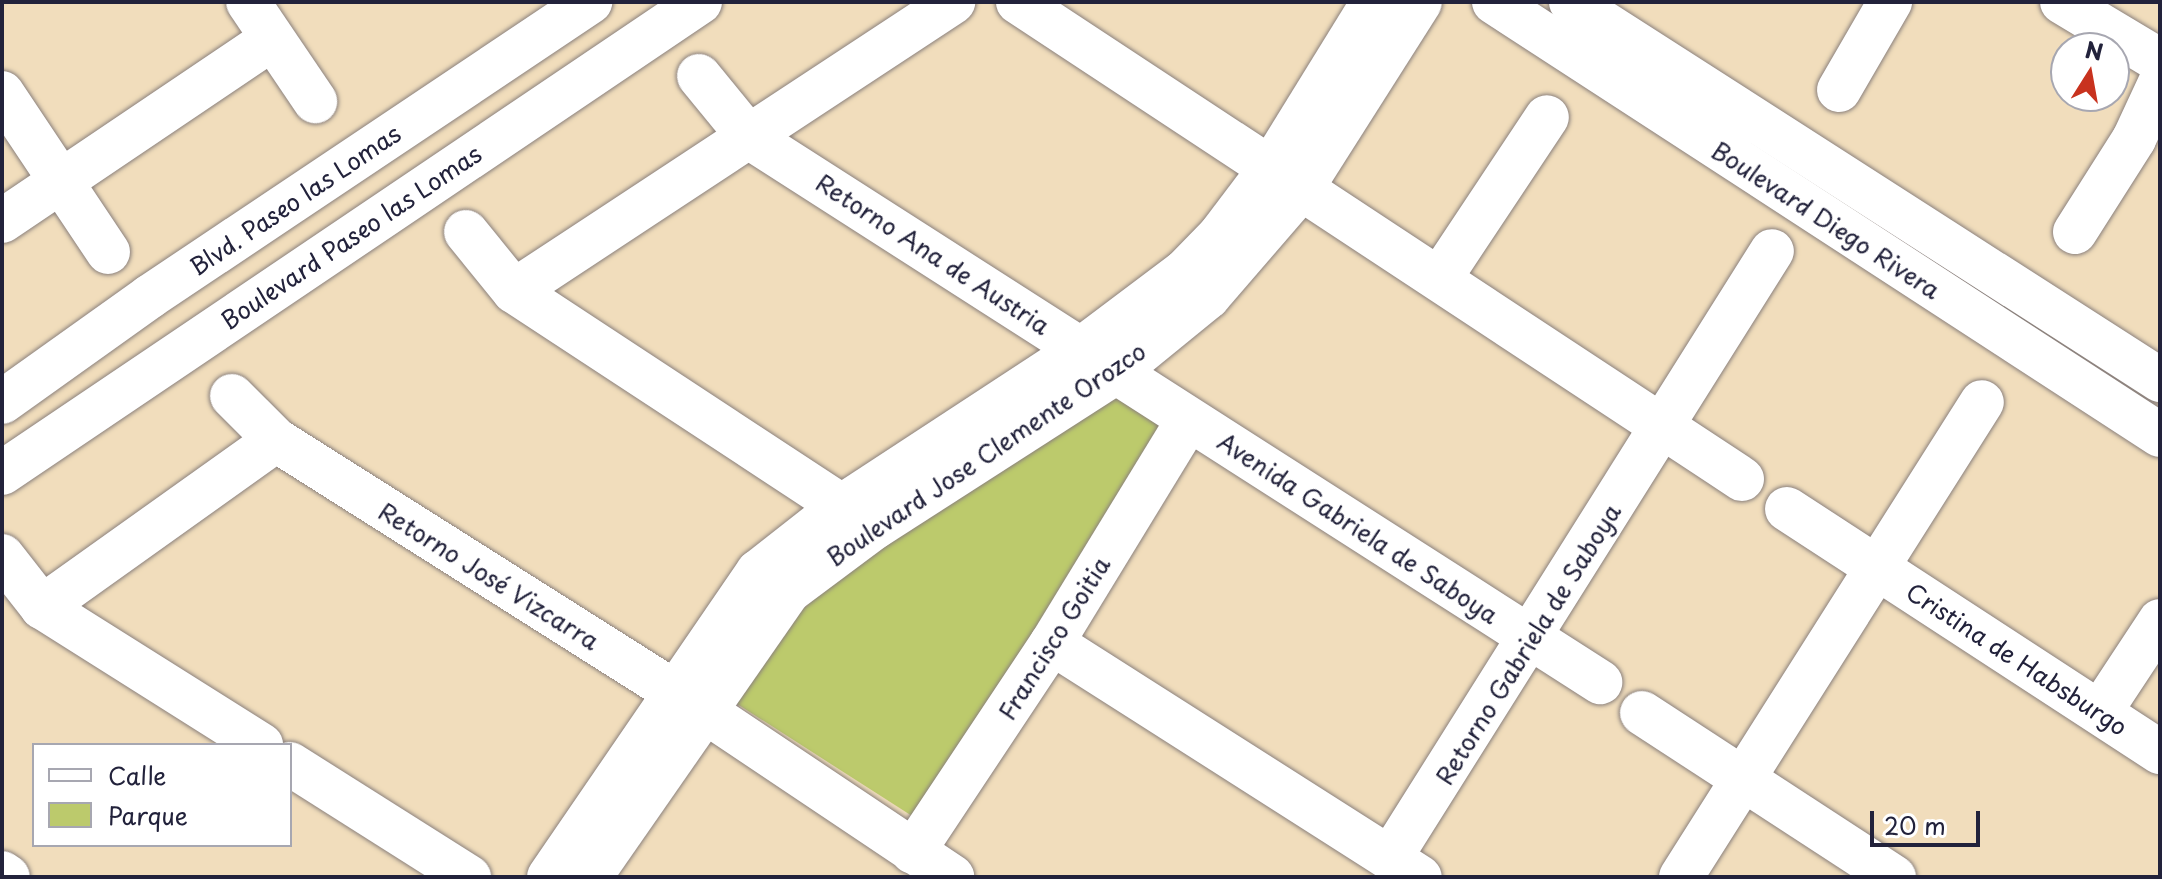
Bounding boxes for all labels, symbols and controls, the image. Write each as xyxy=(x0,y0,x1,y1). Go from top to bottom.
north arrow xyxy=(2050,32,2130,112)
text: N xyxy=(2083,32,2106,68)
street label: Blvd. Paseo las Lomas xyxy=(183,118,407,282)
street label: Boulevard Diego Rivera xyxy=(1706,135,1946,305)
street label: Boulevard Paseo las Lomas xyxy=(214,138,488,336)
street label: Retorno Ana de Austria xyxy=(810,167,1056,341)
street label: Boulevard Jose Clemente Orozco xyxy=(821,336,1151,572)
street label: Avenida Gabriela de Saboya xyxy=(1213,427,1503,629)
street label: Retorno José Vizcarra xyxy=(373,496,605,656)
street label: Retorno Gabriela de Saboya xyxy=(1429,497,1627,791)
street label: Francisco Goitia xyxy=(992,550,1116,726)
street label: Cristina de Habsburgo xyxy=(1901,577,2133,741)
legend xyxy=(32,743,292,847)
text: Calle xyxy=(108,757,166,793)
scale bar xyxy=(1874,795,1984,845)
text: Parque xyxy=(108,797,188,833)
text: 20 m xyxy=(1884,807,1946,843)

